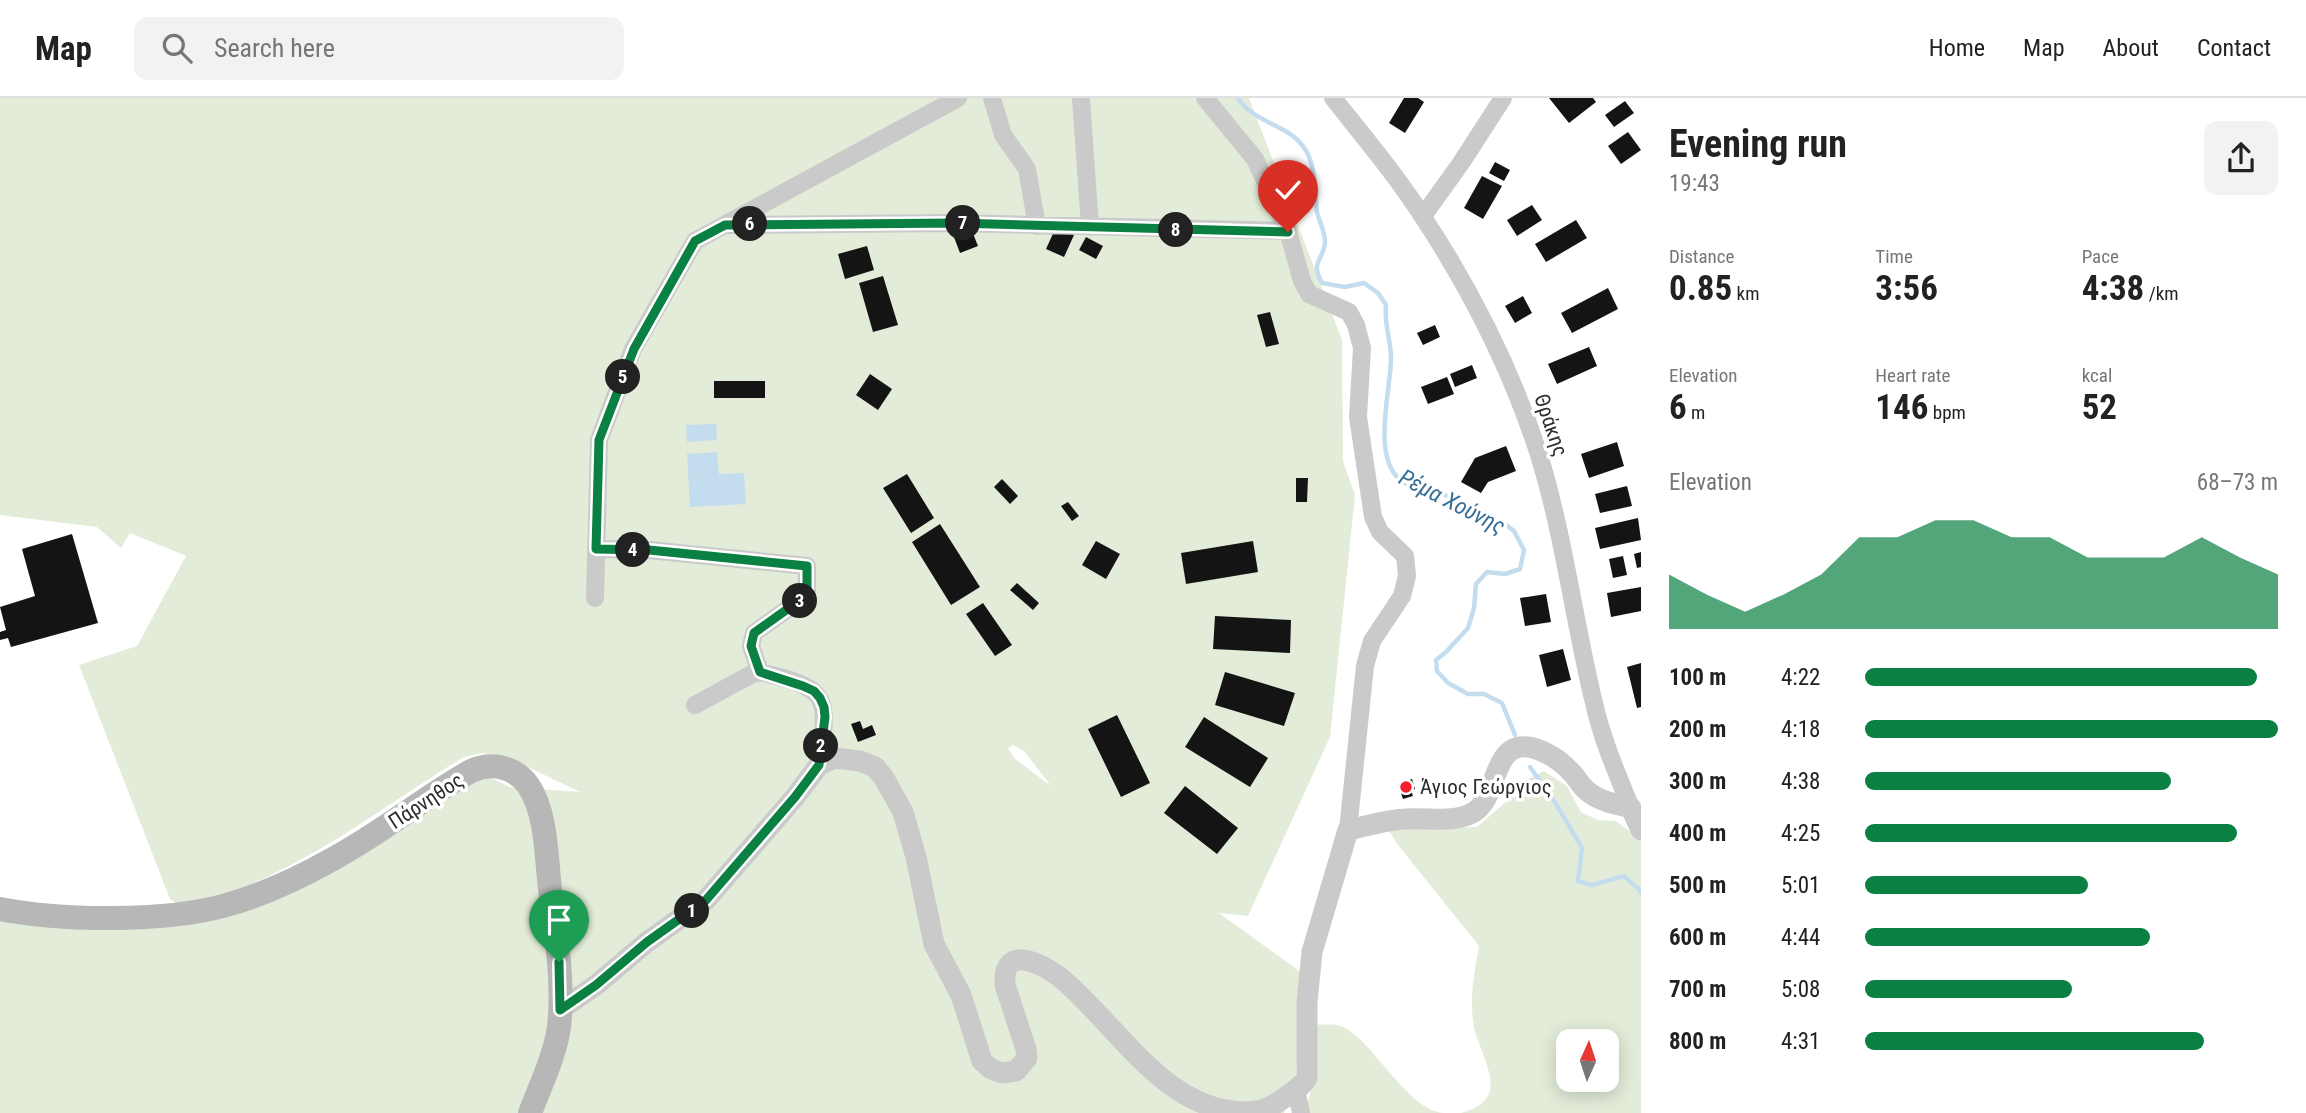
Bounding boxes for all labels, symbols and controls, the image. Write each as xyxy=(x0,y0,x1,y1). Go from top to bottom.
search box xyxy=(134,17,624,80)
text: Map xyxy=(35,29,92,68)
icon: search xyxy=(158,29,196,67)
text: Search here xyxy=(214,33,335,63)
text: Home xyxy=(1929,34,1985,62)
text: Map xyxy=(2023,34,2065,62)
text: About xyxy=(2103,34,2159,62)
text: Contact xyxy=(2197,34,2271,62)
button: share xyxy=(2204,121,2278,195)
text: Evening run xyxy=(1669,122,1847,166)
pin xyxy=(1258,160,1318,232)
text: 19:43 xyxy=(1669,170,1720,197)
icon: check xyxy=(1269,171,1307,209)
pin: 6 xyxy=(732,206,768,242)
pin: 7 xyxy=(946,206,981,240)
text: 7 xyxy=(958,211,967,234)
text: 6 xyxy=(745,212,754,235)
pin: 8 xyxy=(1158,212,1194,248)
text: 8 xyxy=(1171,218,1180,241)
text: Distance xyxy=(1669,245,1734,268)
text: Time xyxy=(1875,245,1913,268)
text: Pace xyxy=(2082,245,2119,268)
text: 0.85 xyxy=(1669,268,1732,309)
text: 3:56 xyxy=(1875,268,1938,309)
text: 4:38 xyxy=(2082,268,2144,309)
text: km xyxy=(1732,282,1759,305)
text: /km xyxy=(2144,282,2179,305)
pin: 5 xyxy=(606,360,640,394)
text: Elevation xyxy=(1669,364,1737,387)
text: Heart rate xyxy=(1875,364,1950,387)
text: kcal xyxy=(2082,364,2112,387)
text: 5 xyxy=(618,365,627,388)
text: 6 xyxy=(1669,387,1687,428)
text: 146 xyxy=(1875,387,1928,428)
text: 52 xyxy=(2082,387,2117,428)
street label: Θράκης xyxy=(1529,391,1573,459)
text: m xyxy=(1687,401,1705,424)
text: bpm xyxy=(1928,401,1966,424)
water label: Ρέμα Χούνης xyxy=(1394,464,1510,540)
text: Elevation xyxy=(1669,469,1752,496)
text: 68–73 m xyxy=(2197,469,2278,496)
pin: 4 xyxy=(616,532,650,568)
text: 4 xyxy=(628,538,637,561)
pin: 3 xyxy=(782,584,818,618)
text: 3 xyxy=(795,589,804,612)
text: 100 m xyxy=(1669,664,1726,691)
text: 4:22 xyxy=(1781,664,1820,691)
text: 200 m xyxy=(1669,716,1726,743)
text: 4:18 xyxy=(1781,716,1820,743)
pin: 2 xyxy=(804,728,838,764)
text: 2 xyxy=(816,734,825,757)
street label: Πάρνηθος xyxy=(384,768,468,834)
text: 300 m xyxy=(1669,768,1726,795)
text: 4:38 xyxy=(1781,768,1820,795)
place label: Άγιος Γεώργιος xyxy=(1420,775,1552,799)
marker: Άγιος Γεώργιος xyxy=(1398,779,1414,795)
text: 400 m xyxy=(1669,820,1726,847)
text: 4:25 xyxy=(1781,820,1820,847)
text: 500 m xyxy=(1669,872,1726,899)
text: 5:01 xyxy=(1781,872,1820,899)
pin xyxy=(529,890,589,962)
pin: 1 xyxy=(674,894,710,928)
text: 1 xyxy=(687,899,696,922)
icon: arrive xyxy=(540,901,578,939)
text: 600 m xyxy=(1669,924,1726,951)
text: 4:44 xyxy=(1781,924,1820,951)
text: 700 m xyxy=(1669,976,1726,1003)
text: 5:08 xyxy=(1781,976,1820,1003)
text: 800 m xyxy=(1669,1028,1726,1055)
text: 4:31 xyxy=(1781,1028,1820,1055)
north arrow xyxy=(1556,1029,1619,1092)
map controls xyxy=(1556,1029,1619,1092)

